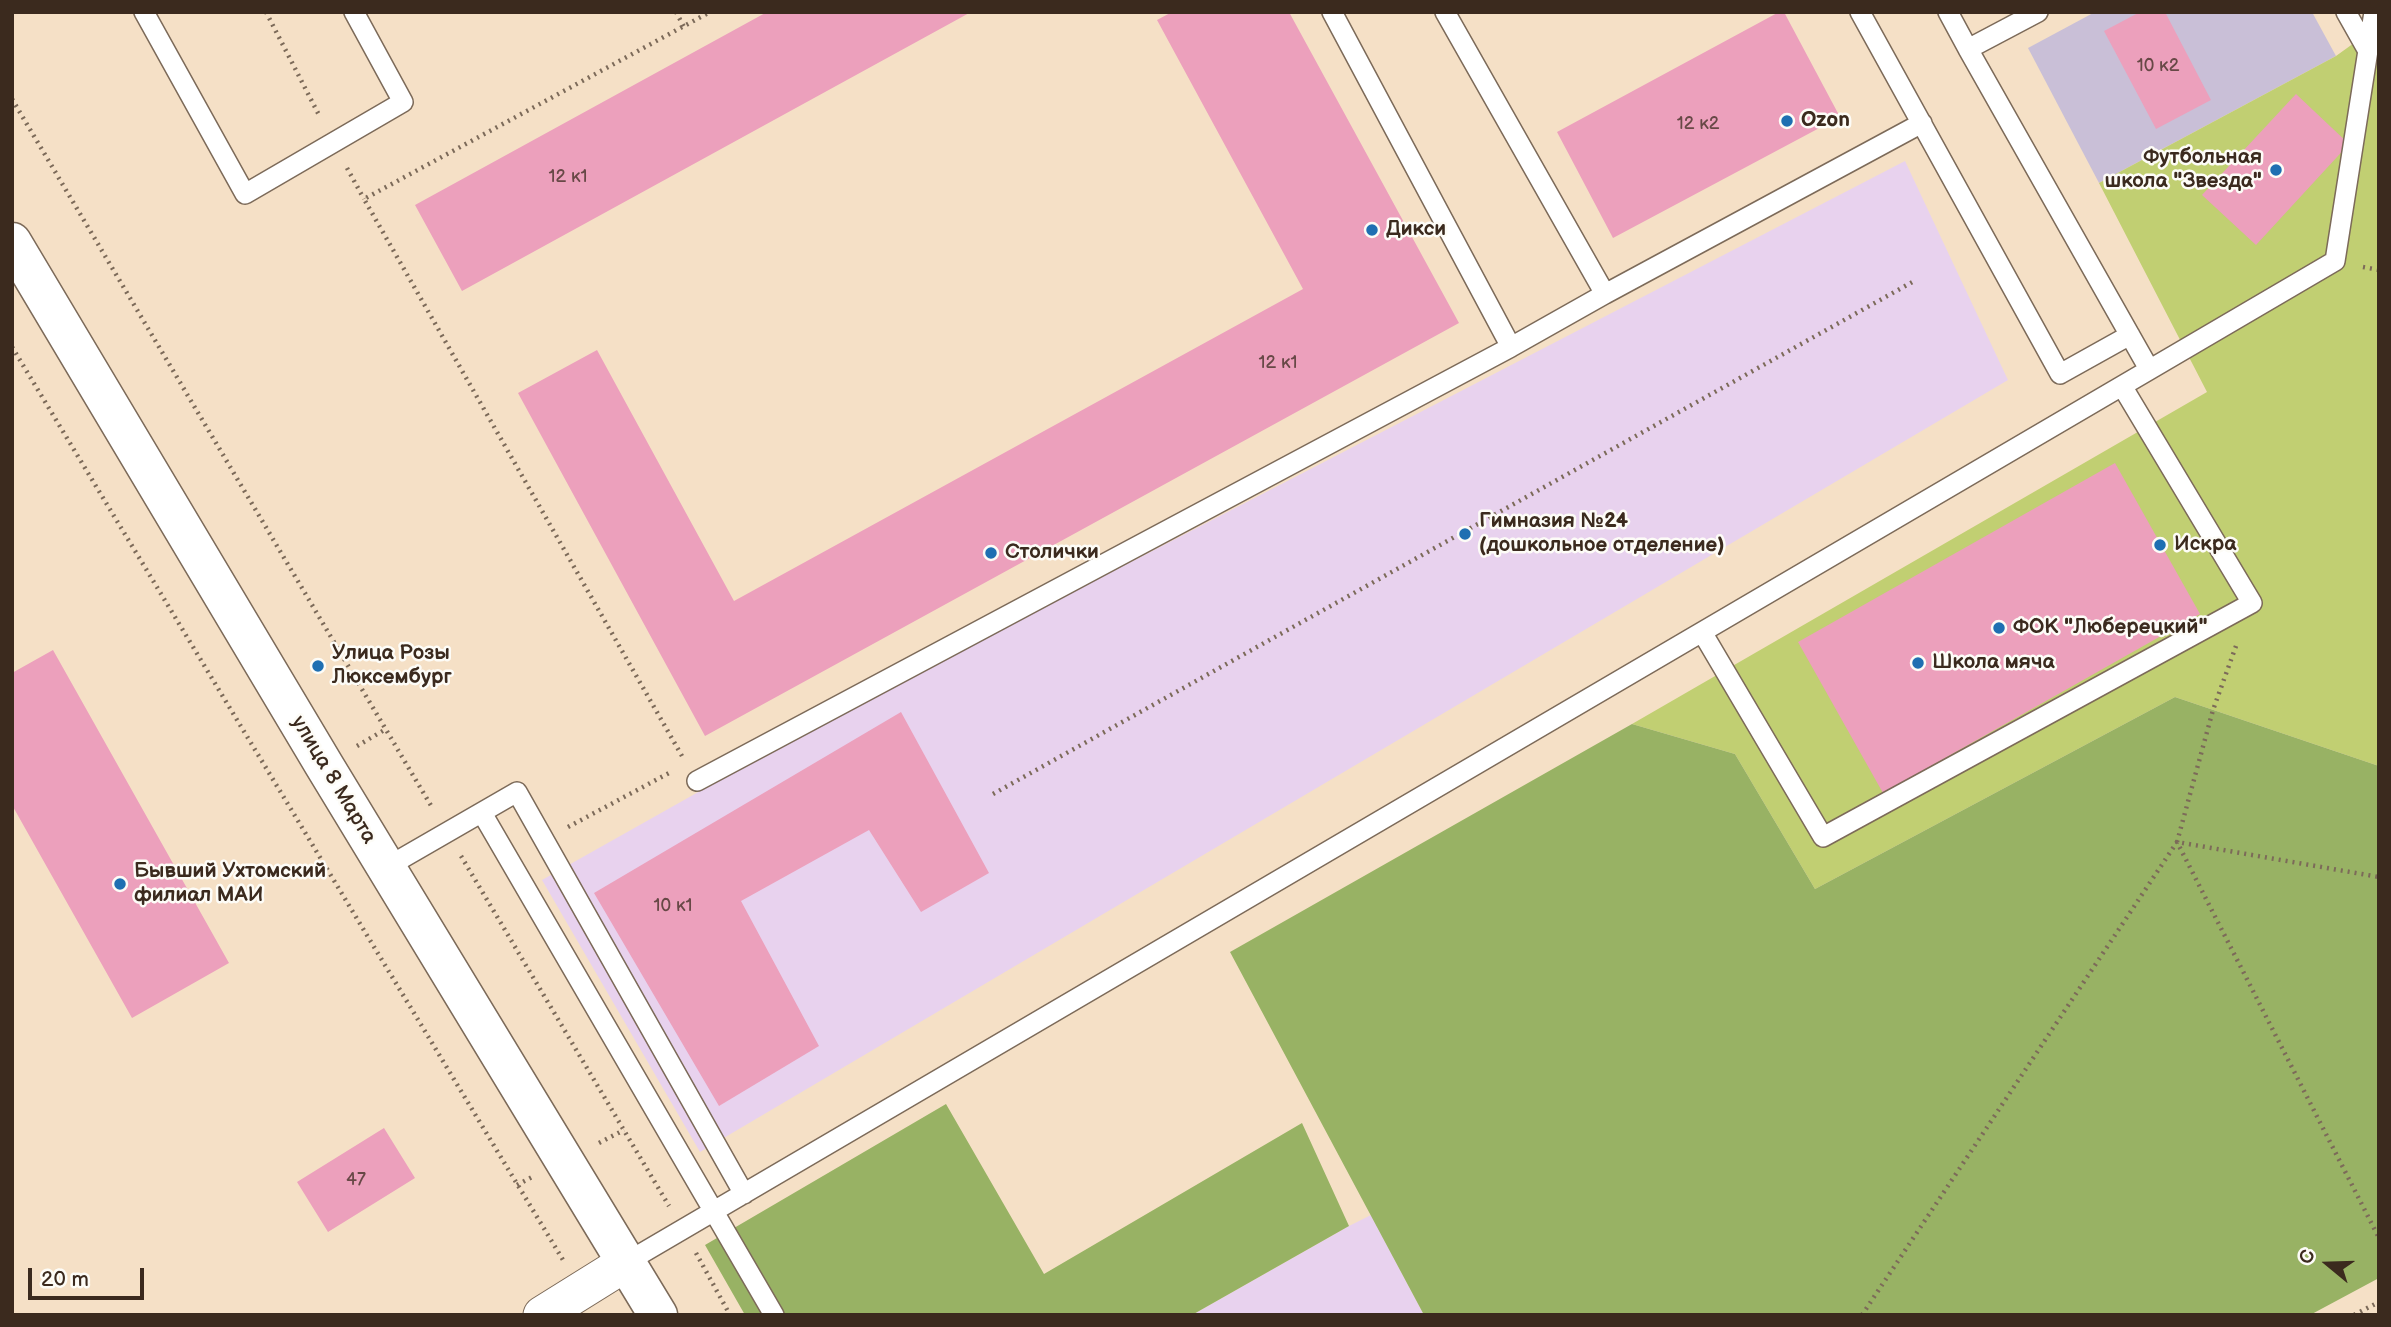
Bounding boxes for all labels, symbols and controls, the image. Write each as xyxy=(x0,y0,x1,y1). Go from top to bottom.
house number: 10 к2 xyxy=(2137,55,2179,77)
place label: Ozon xyxy=(1801,108,1850,134)
house number: 12 к2 xyxy=(1677,113,1719,135)
marker: Ozon xyxy=(1779,113,1795,129)
place label: Футбольная школа "Звезда" xyxy=(2104,145,2262,195)
marker: Футбольная школа "Звезда" xyxy=(2268,162,2284,178)
house number: 12 к1 xyxy=(549,166,587,188)
place label: Дикси xyxy=(1386,217,1446,243)
marker: Дикси xyxy=(1364,222,1380,238)
house number: 12 к1 xyxy=(1259,352,1297,374)
place label: Гимназия №24 (дошкольное отделение) xyxy=(1479,509,1724,559)
marker: Гимназия №24 (дошкольное отделение) xyxy=(1457,526,1473,542)
place label: Искра xyxy=(2174,532,2236,558)
marker: Искра xyxy=(2152,537,2168,553)
place label: Столички xyxy=(1005,540,1099,566)
marker: Столички xyxy=(983,545,999,561)
place label: ФОК "Люберецкий" xyxy=(2013,615,2208,641)
marker: ФОК "Люберецкий" xyxy=(1991,620,2007,636)
place label: Улица Розы Люксембург xyxy=(332,641,452,691)
place label: Школа мяча xyxy=(1932,650,2055,676)
marker: Школа мяча xyxy=(1910,655,1926,671)
marker: Улица Розы Люксембург xyxy=(310,658,326,674)
street label: улица 8 Марта xyxy=(285,711,381,849)
place label: Бывший Ухтомский филиал МАИ xyxy=(134,859,326,909)
marker: Бывший Ухтомский филиал МАИ xyxy=(112,876,128,892)
house number: 10 к1 xyxy=(654,895,692,917)
house number: 47 xyxy=(346,1169,366,1191)
north arrow xyxy=(2293,1229,2363,1299)
text: С xyxy=(2295,1247,2321,1267)
scale bar xyxy=(32,1254,147,1298)
text: 20 m xyxy=(41,1267,89,1292)

